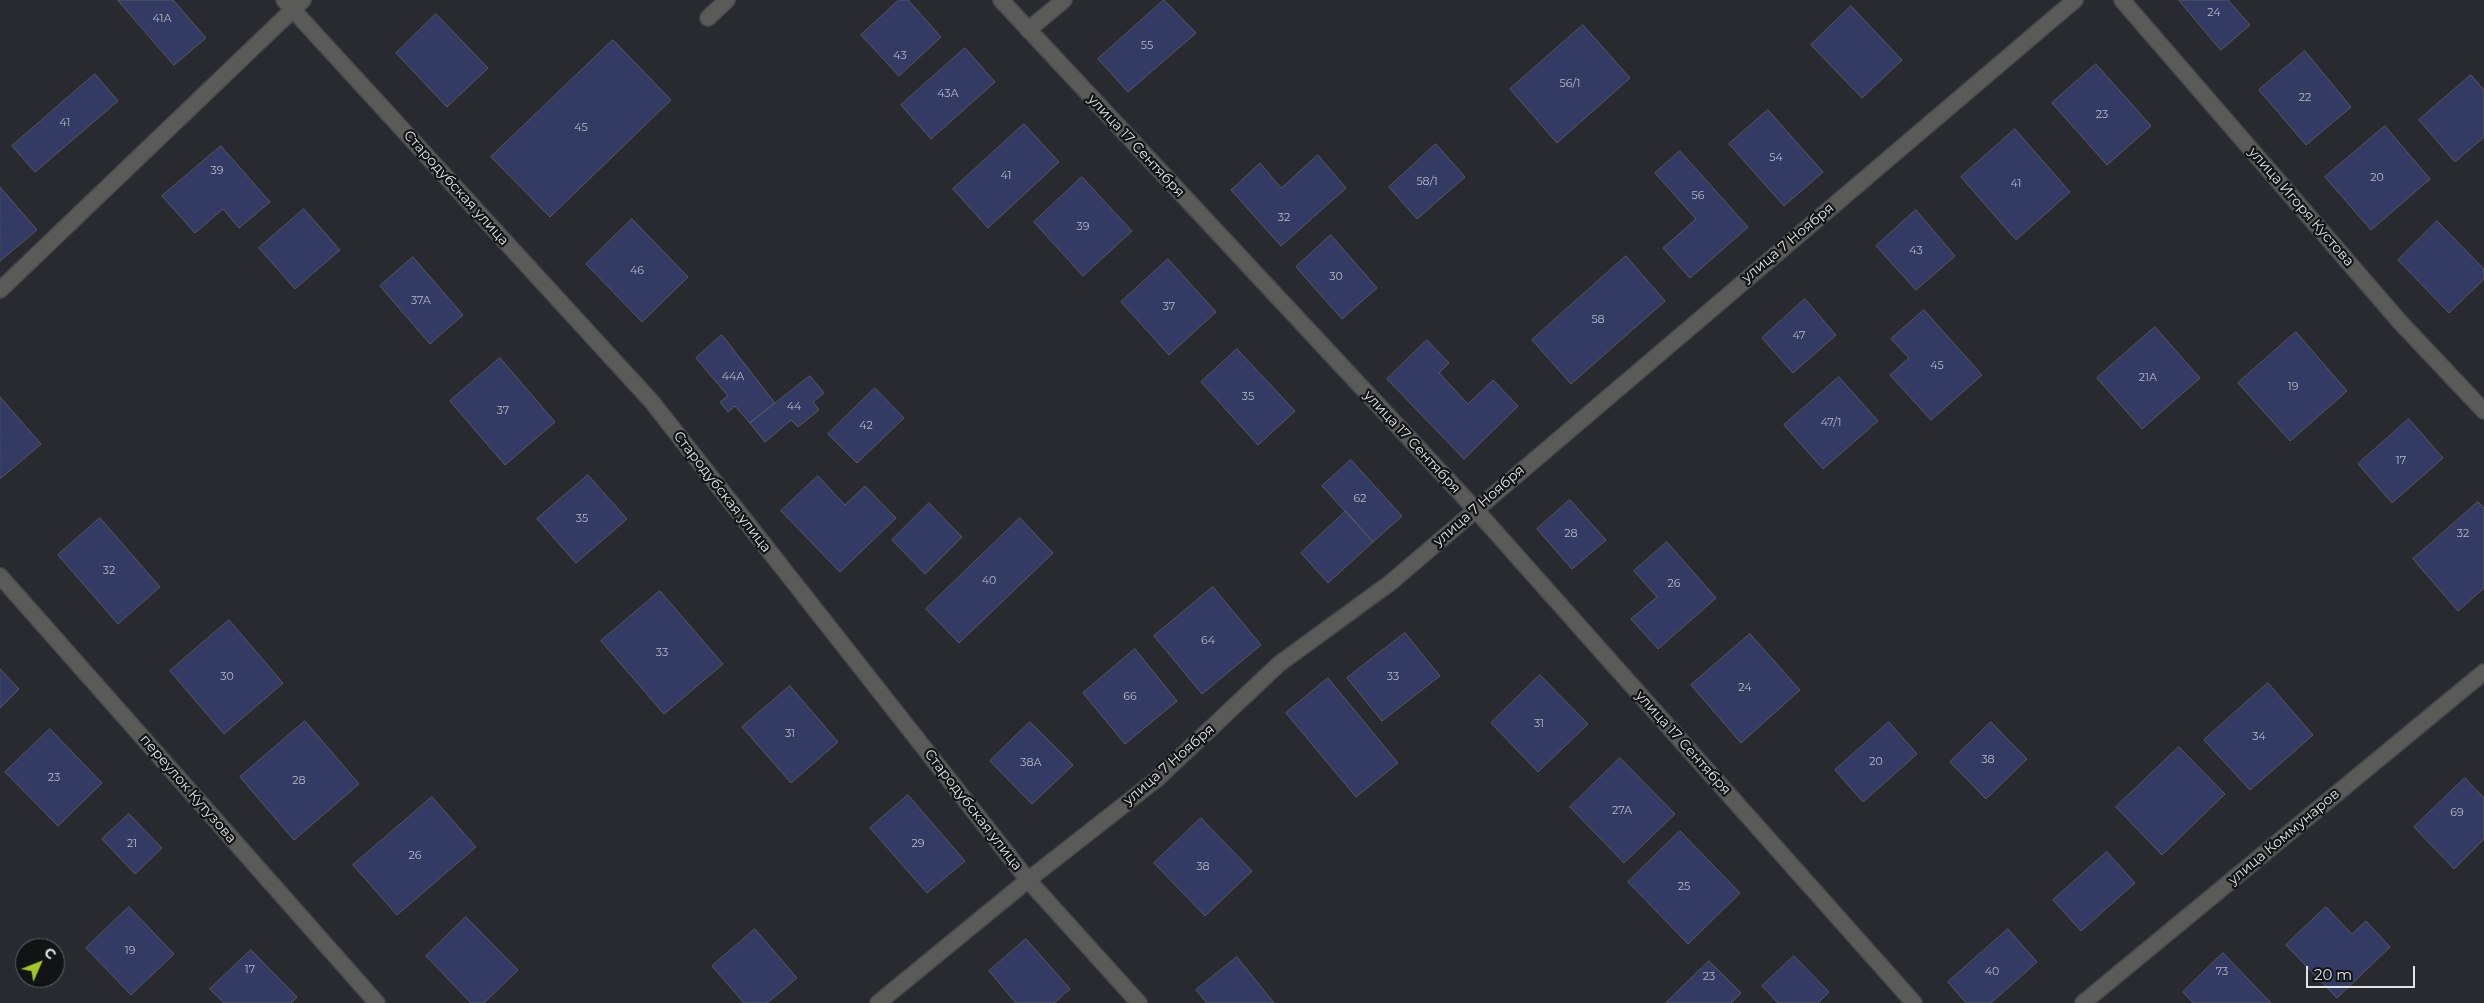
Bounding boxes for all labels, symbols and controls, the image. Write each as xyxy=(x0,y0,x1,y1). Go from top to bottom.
house number: 24 xyxy=(2207,6,2221,20)
house number: 41А xyxy=(152,12,172,26)
house number: 55 xyxy=(1141,39,1153,53)
house number: 43 xyxy=(893,49,907,63)
house number: 56/1 xyxy=(1559,77,1581,91)
house number: 43А xyxy=(937,87,959,101)
street label: улица 17 Сентября xyxy=(1084,91,1188,201)
house number: 22 xyxy=(2299,91,2311,105)
house number: 23 xyxy=(2096,108,2108,122)
house number: 41 xyxy=(60,116,70,130)
house number: 45 xyxy=(574,121,588,135)
street label: Стародубская улица xyxy=(400,127,512,249)
street label: улица Игоря Кустова xyxy=(2245,144,2357,270)
house number: 54 xyxy=(1769,151,1783,165)
house number: 39 xyxy=(211,164,223,178)
house number: 41 xyxy=(1001,169,1011,183)
house number: 20 xyxy=(2370,171,2384,185)
house number: 58/1 xyxy=(1416,175,1438,189)
house number: 41 xyxy=(2011,177,2021,191)
house number: 56 xyxy=(1692,189,1704,203)
street label: улица 7 Ноября xyxy=(1739,200,1837,286)
house number: 32 xyxy=(1278,211,1290,225)
house number: 39 xyxy=(1077,220,1089,234)
house number: 43 xyxy=(1909,244,1923,258)
house number: 46 xyxy=(630,264,644,278)
house number: 30 xyxy=(1329,270,1343,284)
house number: 37А xyxy=(411,294,431,308)
house number: 37 xyxy=(1163,300,1175,314)
house number: 58 xyxy=(1591,313,1605,327)
house number: 47 xyxy=(1792,329,1806,343)
house number: 45 xyxy=(1930,359,1944,373)
house number: 44А xyxy=(722,370,744,384)
house number: 21А xyxy=(2139,371,2157,385)
house number: 19 xyxy=(2288,380,2298,394)
street label: улица 17 Сентября xyxy=(1360,387,1464,497)
house number: 35 xyxy=(1242,390,1254,404)
house number: 44 xyxy=(787,400,801,414)
house number: 37 xyxy=(497,404,509,418)
house number: 47/1 xyxy=(1821,416,1841,430)
house number: 42 xyxy=(859,419,873,433)
street label: Стародубская улица xyxy=(670,428,774,556)
house number: 17 xyxy=(2396,454,2406,468)
street label: улица 7 Ноября xyxy=(1430,462,1528,550)
house number: 62 xyxy=(1354,492,1366,506)
house number: 35 xyxy=(576,512,588,526)
house number: 28 xyxy=(1564,527,1578,541)
house number: 32 xyxy=(2457,527,2469,541)
house number: 32 xyxy=(103,564,115,578)
house number: 40 xyxy=(982,574,996,588)
house number: 26 xyxy=(1668,577,1680,591)
house number: 64 xyxy=(1201,634,1215,648)
house number: 33 xyxy=(656,646,668,660)
house number: 30 xyxy=(220,670,234,684)
house number: 33 xyxy=(1387,670,1399,684)
house number: 24 xyxy=(1738,681,1752,695)
street label: улица 17 Сентября xyxy=(1632,688,1734,798)
house number: 66 xyxy=(1123,690,1137,704)
house number: 31 xyxy=(1534,717,1544,731)
street label: улица 7 Ноября xyxy=(1120,721,1218,809)
house number: 31 xyxy=(785,727,795,741)
house number: 34 xyxy=(2252,730,2266,744)
street label: переулок Кутузова xyxy=(136,731,240,847)
street label: Стародубская улица xyxy=(921,746,1025,874)
house number: 38 xyxy=(1981,753,1995,767)
house number: 20 xyxy=(1869,755,1883,769)
house number: 38А xyxy=(1020,756,1042,770)
house number: 23 xyxy=(48,771,60,785)
house number: 28 xyxy=(292,774,306,788)
street label: улица Коммунаров xyxy=(2225,785,2343,889)
house number: 27А xyxy=(1612,804,1632,818)
house number: 69 xyxy=(2450,806,2464,820)
house number: 21 xyxy=(127,837,137,851)
house number: 29 xyxy=(912,837,924,851)
house number: 26 xyxy=(409,849,421,863)
house number: 38 xyxy=(1196,860,1210,874)
house number: 25 xyxy=(1678,880,1690,894)
north arrow xyxy=(15,938,65,988)
text: С xyxy=(40,943,60,963)
house number: 19 xyxy=(125,944,135,958)
scale bar xyxy=(2309,956,2418,988)
house number: 17 xyxy=(245,963,255,977)
house number: 40 xyxy=(1985,965,1999,979)
house number: 73 xyxy=(2216,965,2228,979)
text: 20 m xyxy=(2314,965,2352,984)
house number: 23 xyxy=(1703,970,1715,984)

